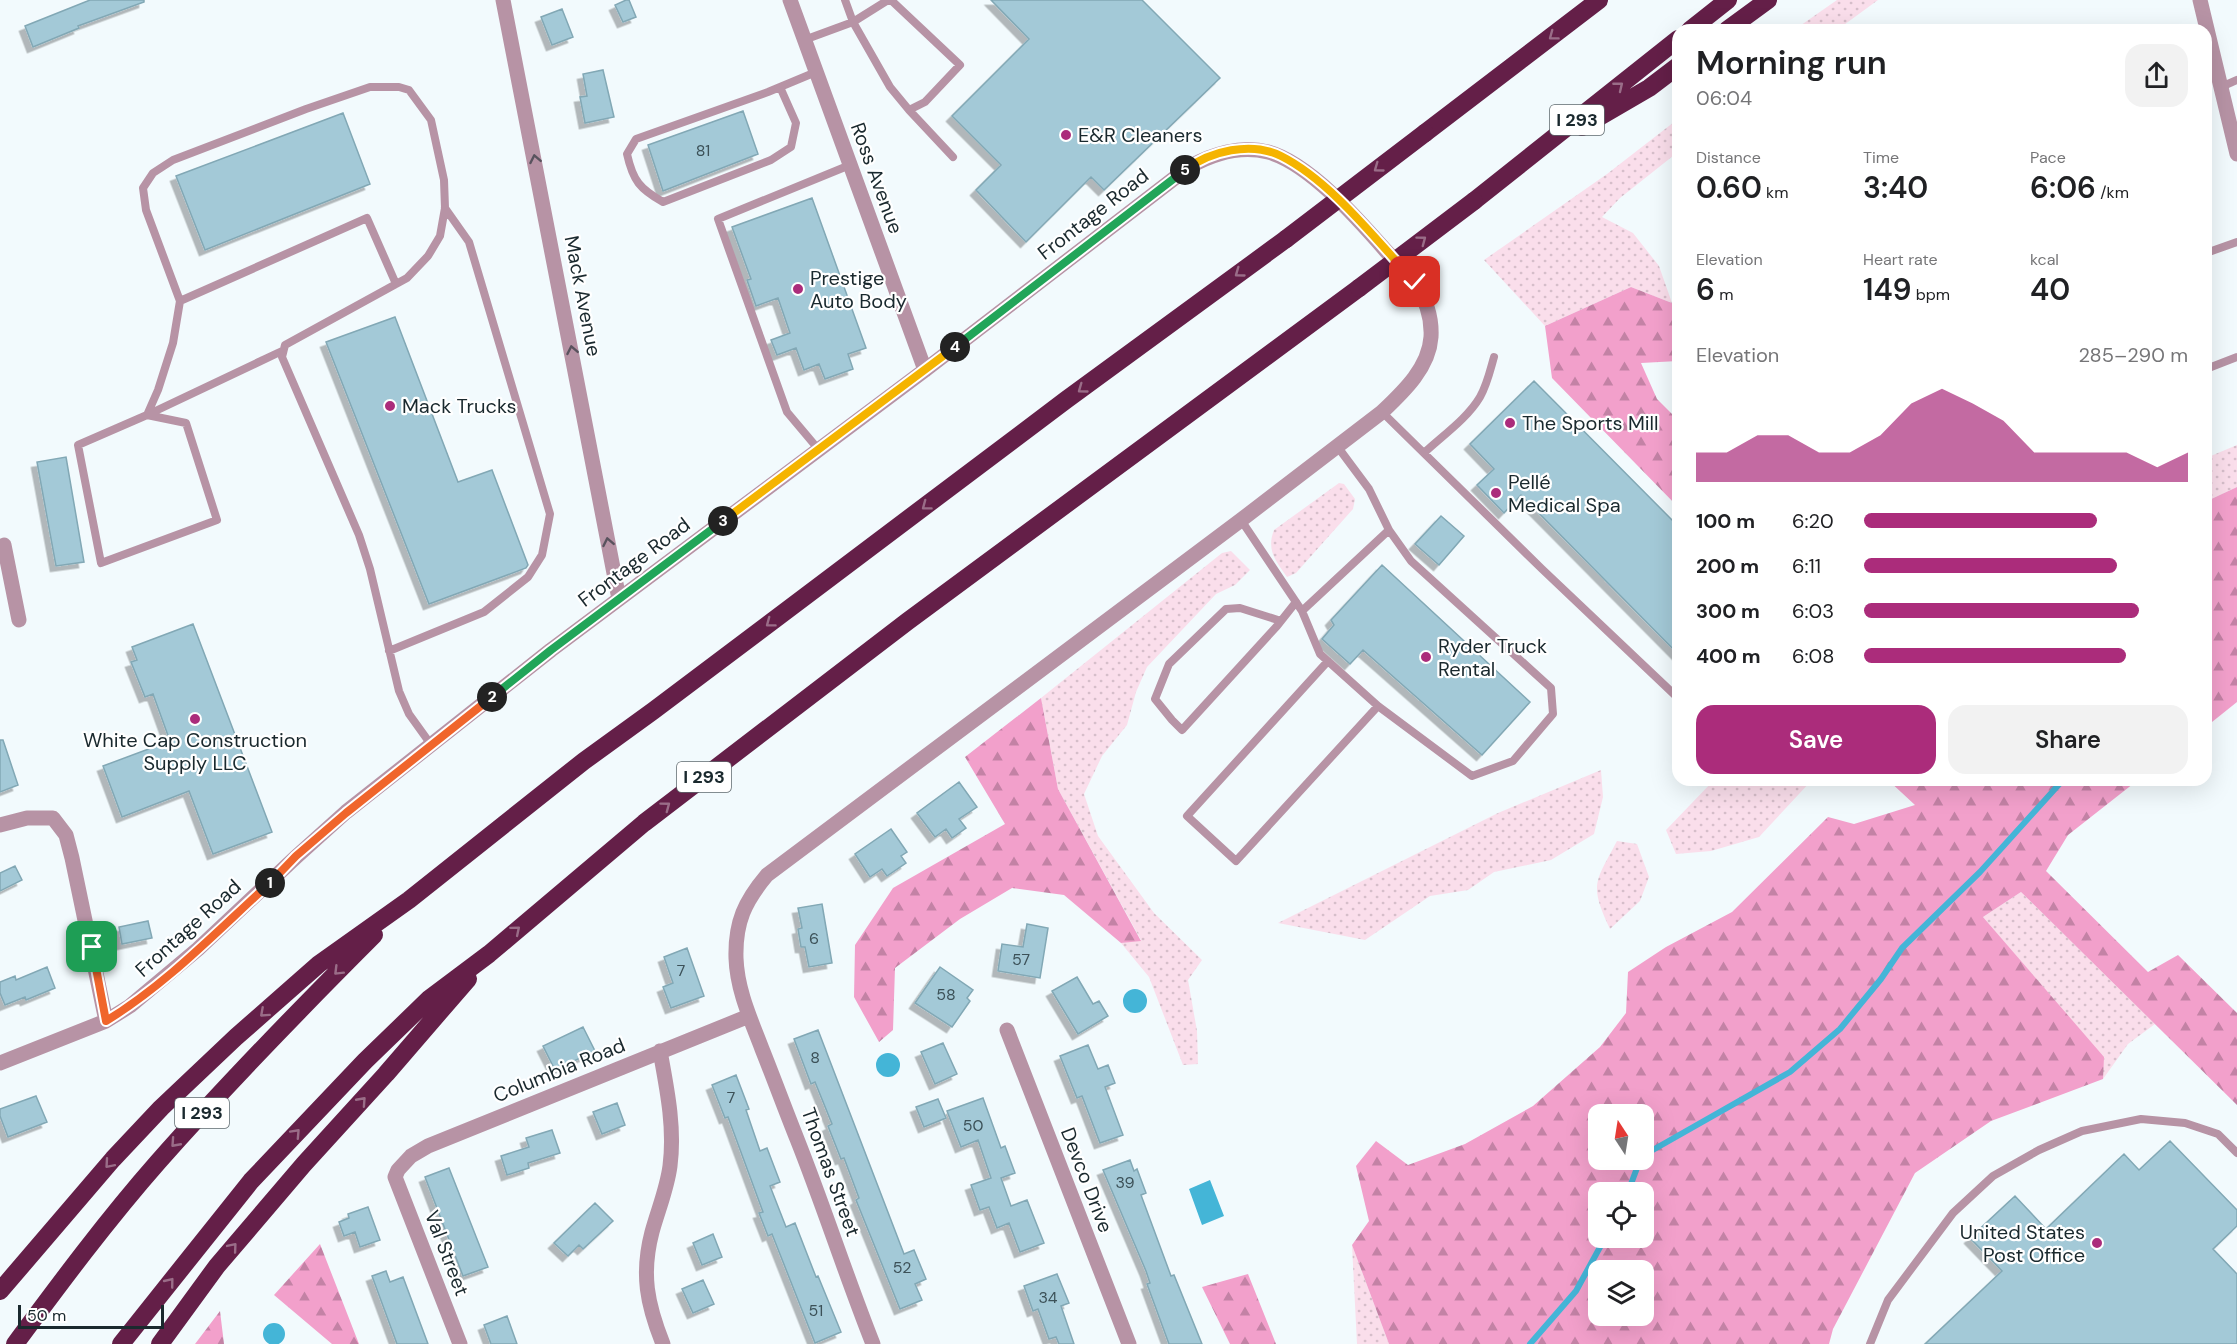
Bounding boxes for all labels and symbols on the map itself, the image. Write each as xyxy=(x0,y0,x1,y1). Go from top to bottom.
one-way arrow xyxy=(1548,28,1559,39)
one-way arrow xyxy=(1612,83,1623,94)
road number: I 293 xyxy=(1550,105,1604,135)
street label: Ross Avenue xyxy=(845,119,909,237)
place label: E&R Cleaners xyxy=(1078,122,1203,148)
marker: E&R Cleaners xyxy=(1059,128,1073,142)
house number: 81 xyxy=(696,140,710,161)
one-way arrow xyxy=(529,154,542,164)
pin: 5 xyxy=(1170,155,1200,185)
one-way arrow xyxy=(1373,161,1384,172)
street label: Frontage Road xyxy=(1032,163,1154,265)
street label: Mack Avenue xyxy=(559,233,607,359)
one-way arrow xyxy=(1416,236,1427,247)
pin xyxy=(1389,256,1440,307)
place label: Prestige Auto Body xyxy=(810,265,907,314)
one-way arrow xyxy=(1235,266,1246,277)
marker: Prestige Auto Body xyxy=(791,282,805,296)
pin: 4 xyxy=(940,332,970,362)
one-way arrow xyxy=(566,346,579,356)
one-way arrow xyxy=(1078,382,1089,393)
place label: Mack Trucks xyxy=(402,393,516,419)
marker: Mack Trucks xyxy=(383,399,397,413)
place label: The Sports Mill xyxy=(1522,410,1659,436)
marker: The Sports Mill xyxy=(1503,416,1517,430)
place label: Pellé Medical Spa xyxy=(1508,469,1621,518)
marker: Pellé Medical Spa xyxy=(1489,486,1503,500)
one-way arrow xyxy=(922,499,933,510)
pin: 3 xyxy=(708,506,738,536)
street label: Frontage Road xyxy=(573,511,695,613)
one-way arrow xyxy=(602,537,615,547)
one-way arrow xyxy=(766,616,777,627)
place label: Ryder Truck Rental xyxy=(1438,633,1547,682)
marker: Ryder Truck Rental xyxy=(1419,650,1433,664)
pin: 2 xyxy=(477,682,507,712)
marker: White Cap Construction Supply LLC xyxy=(188,712,202,726)
place label: White Cap Construction Supply LLC xyxy=(83,727,307,776)
road number: I 293 xyxy=(677,762,731,792)
one-way arrow xyxy=(659,802,670,813)
pin: 1 xyxy=(255,868,285,898)
street label: Frontage Road xyxy=(130,874,246,982)
pin xyxy=(66,921,117,972)
one-way arrow xyxy=(509,927,520,938)
house number: 6 xyxy=(809,928,819,949)
house number: 57 xyxy=(1012,949,1030,970)
house number: 7 xyxy=(677,960,685,981)
one-way arrow xyxy=(335,964,346,975)
house number: 58 xyxy=(936,984,956,1005)
one-way arrow xyxy=(260,1006,270,1017)
street label: Columbia Road xyxy=(489,1032,629,1108)
house number: 8 xyxy=(810,1047,820,1068)
house number: 7 xyxy=(727,1087,735,1108)
one-way arrow xyxy=(354,1097,365,1108)
road number: I 293 xyxy=(175,1098,229,1128)
street label: Thomas Street xyxy=(796,1104,866,1240)
north arrow xyxy=(1588,1104,1654,1170)
house number: 50 xyxy=(963,1115,983,1136)
street label: Devco Drive xyxy=(1055,1124,1119,1236)
one-way arrow xyxy=(289,1129,300,1140)
one-way arrow xyxy=(171,1136,182,1147)
one-way arrow xyxy=(105,1157,116,1168)
house number: 39 xyxy=(1115,1172,1135,1193)
street label: Val Street xyxy=(419,1207,475,1300)
place label: United States Post Office xyxy=(1960,1219,2085,1268)
marker: United States Post Office xyxy=(2090,1236,2104,1250)
one-way arrow xyxy=(226,1243,237,1254)
house number: 52 xyxy=(893,1257,911,1278)
one-way arrow xyxy=(163,1278,174,1289)
house number: 34 xyxy=(1038,1287,1058,1308)
house number: 51 xyxy=(809,1300,823,1321)
scale bar xyxy=(18,1302,164,1330)

